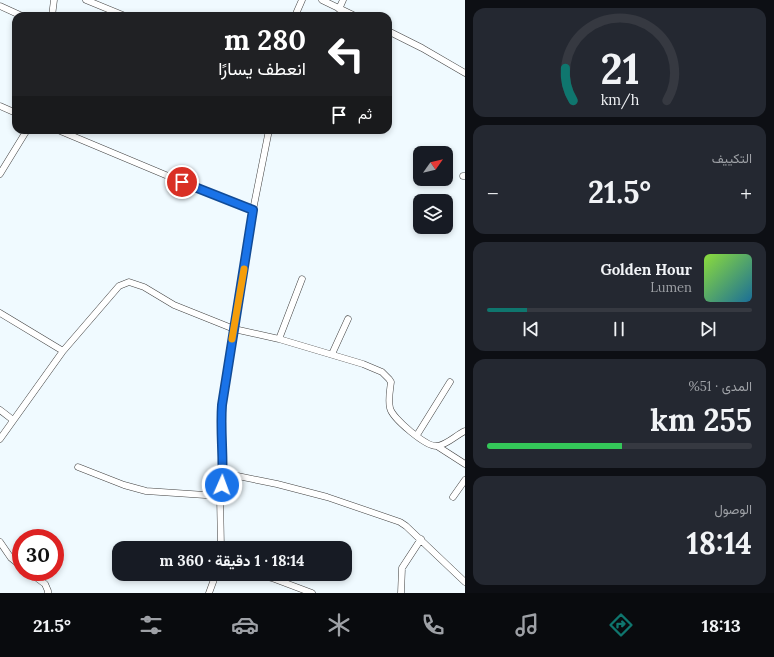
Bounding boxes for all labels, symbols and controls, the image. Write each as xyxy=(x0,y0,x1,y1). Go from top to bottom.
text: 280 m xyxy=(224,22,306,58)
icon: left xyxy=(320,28,372,80)
text: 21 xyxy=(600,41,639,94)
text: انعطف يسارًا xyxy=(218,57,306,80)
text: km/h xyxy=(600,90,639,109)
icon: arrive xyxy=(328,104,350,126)
text: ثم xyxy=(358,104,372,123)
north arrow xyxy=(413,146,453,186)
map controls xyxy=(413,146,453,234)
text: التكييف xyxy=(712,150,752,167)
pin xyxy=(165,165,199,199)
icon: arrive xyxy=(171,171,193,193)
text: 21.5° xyxy=(588,173,651,211)
text: − xyxy=(487,179,499,207)
text: + xyxy=(740,179,752,207)
button: layers xyxy=(413,194,453,234)
text: Golden Hour xyxy=(600,260,692,279)
text: Lumen xyxy=(650,279,692,296)
icon: previous xyxy=(520,318,542,340)
icon: pause xyxy=(608,318,630,340)
icon: next xyxy=(697,318,719,340)
text: المدى · 51% xyxy=(688,378,752,395)
text: 255 km xyxy=(650,401,752,439)
position arrow xyxy=(201,464,243,506)
text: الوصول xyxy=(714,501,752,518)
text: 18:14 xyxy=(687,524,752,562)
speed limit sign: 30 xyxy=(12,529,64,581)
text: 18:14 · 1 دقيقة · 360 m xyxy=(159,551,305,570)
icon: filters xyxy=(137,611,165,639)
icon: car xyxy=(231,611,259,639)
icon: climate xyxy=(325,611,353,639)
icon: phone xyxy=(419,611,447,639)
icon: music xyxy=(513,611,541,639)
icon: directions xyxy=(607,611,635,639)
text: 21.5° xyxy=(33,614,71,637)
text: 18:13 xyxy=(701,614,741,637)

